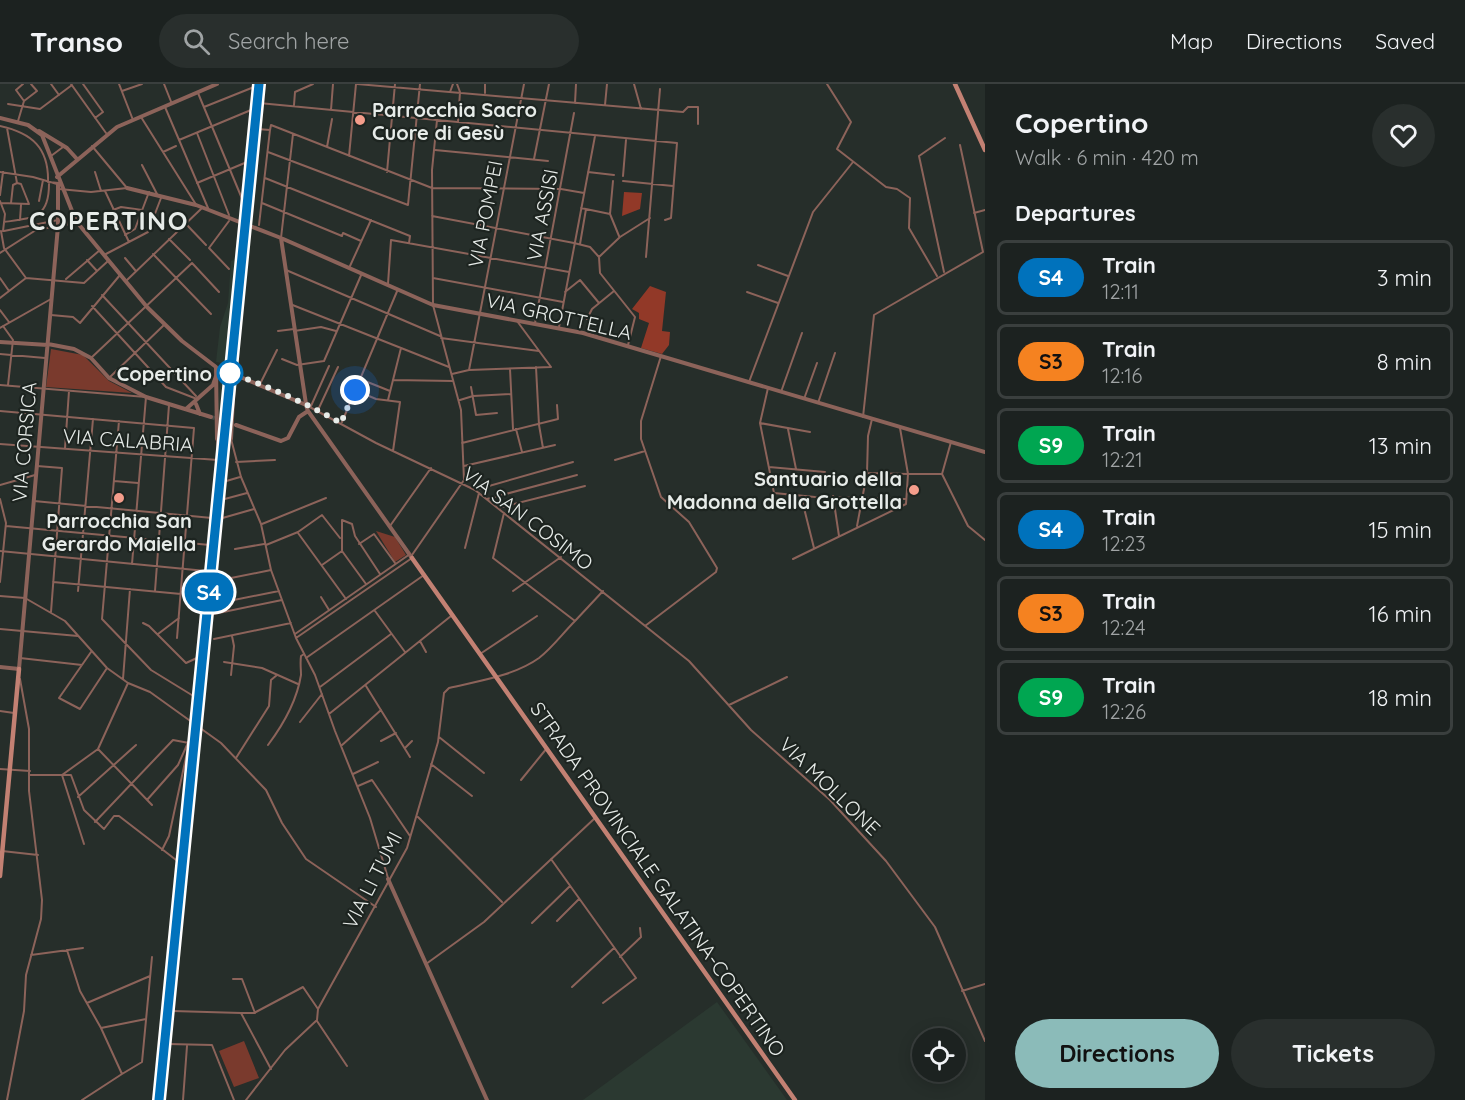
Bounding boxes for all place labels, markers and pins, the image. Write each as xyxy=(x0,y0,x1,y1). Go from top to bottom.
place label: Parrocchia Sacro Cuore di Gesù xyxy=(372,97,537,145)
marker: Parrocchia Sacro Cuore di Gesù xyxy=(353,113,367,127)
marker: Copertino xyxy=(217,360,243,386)
place label: Copertino xyxy=(117,361,212,386)
place label: Santuario della Madonna della Grottella xyxy=(667,466,902,514)
marker: Santuario della Madonna della Grottella xyxy=(907,483,921,497)
marker: Parrocchia San Gerardo Maiella xyxy=(112,491,126,505)
place label: Parrocchia San Gerardo Maiella xyxy=(42,508,196,556)

